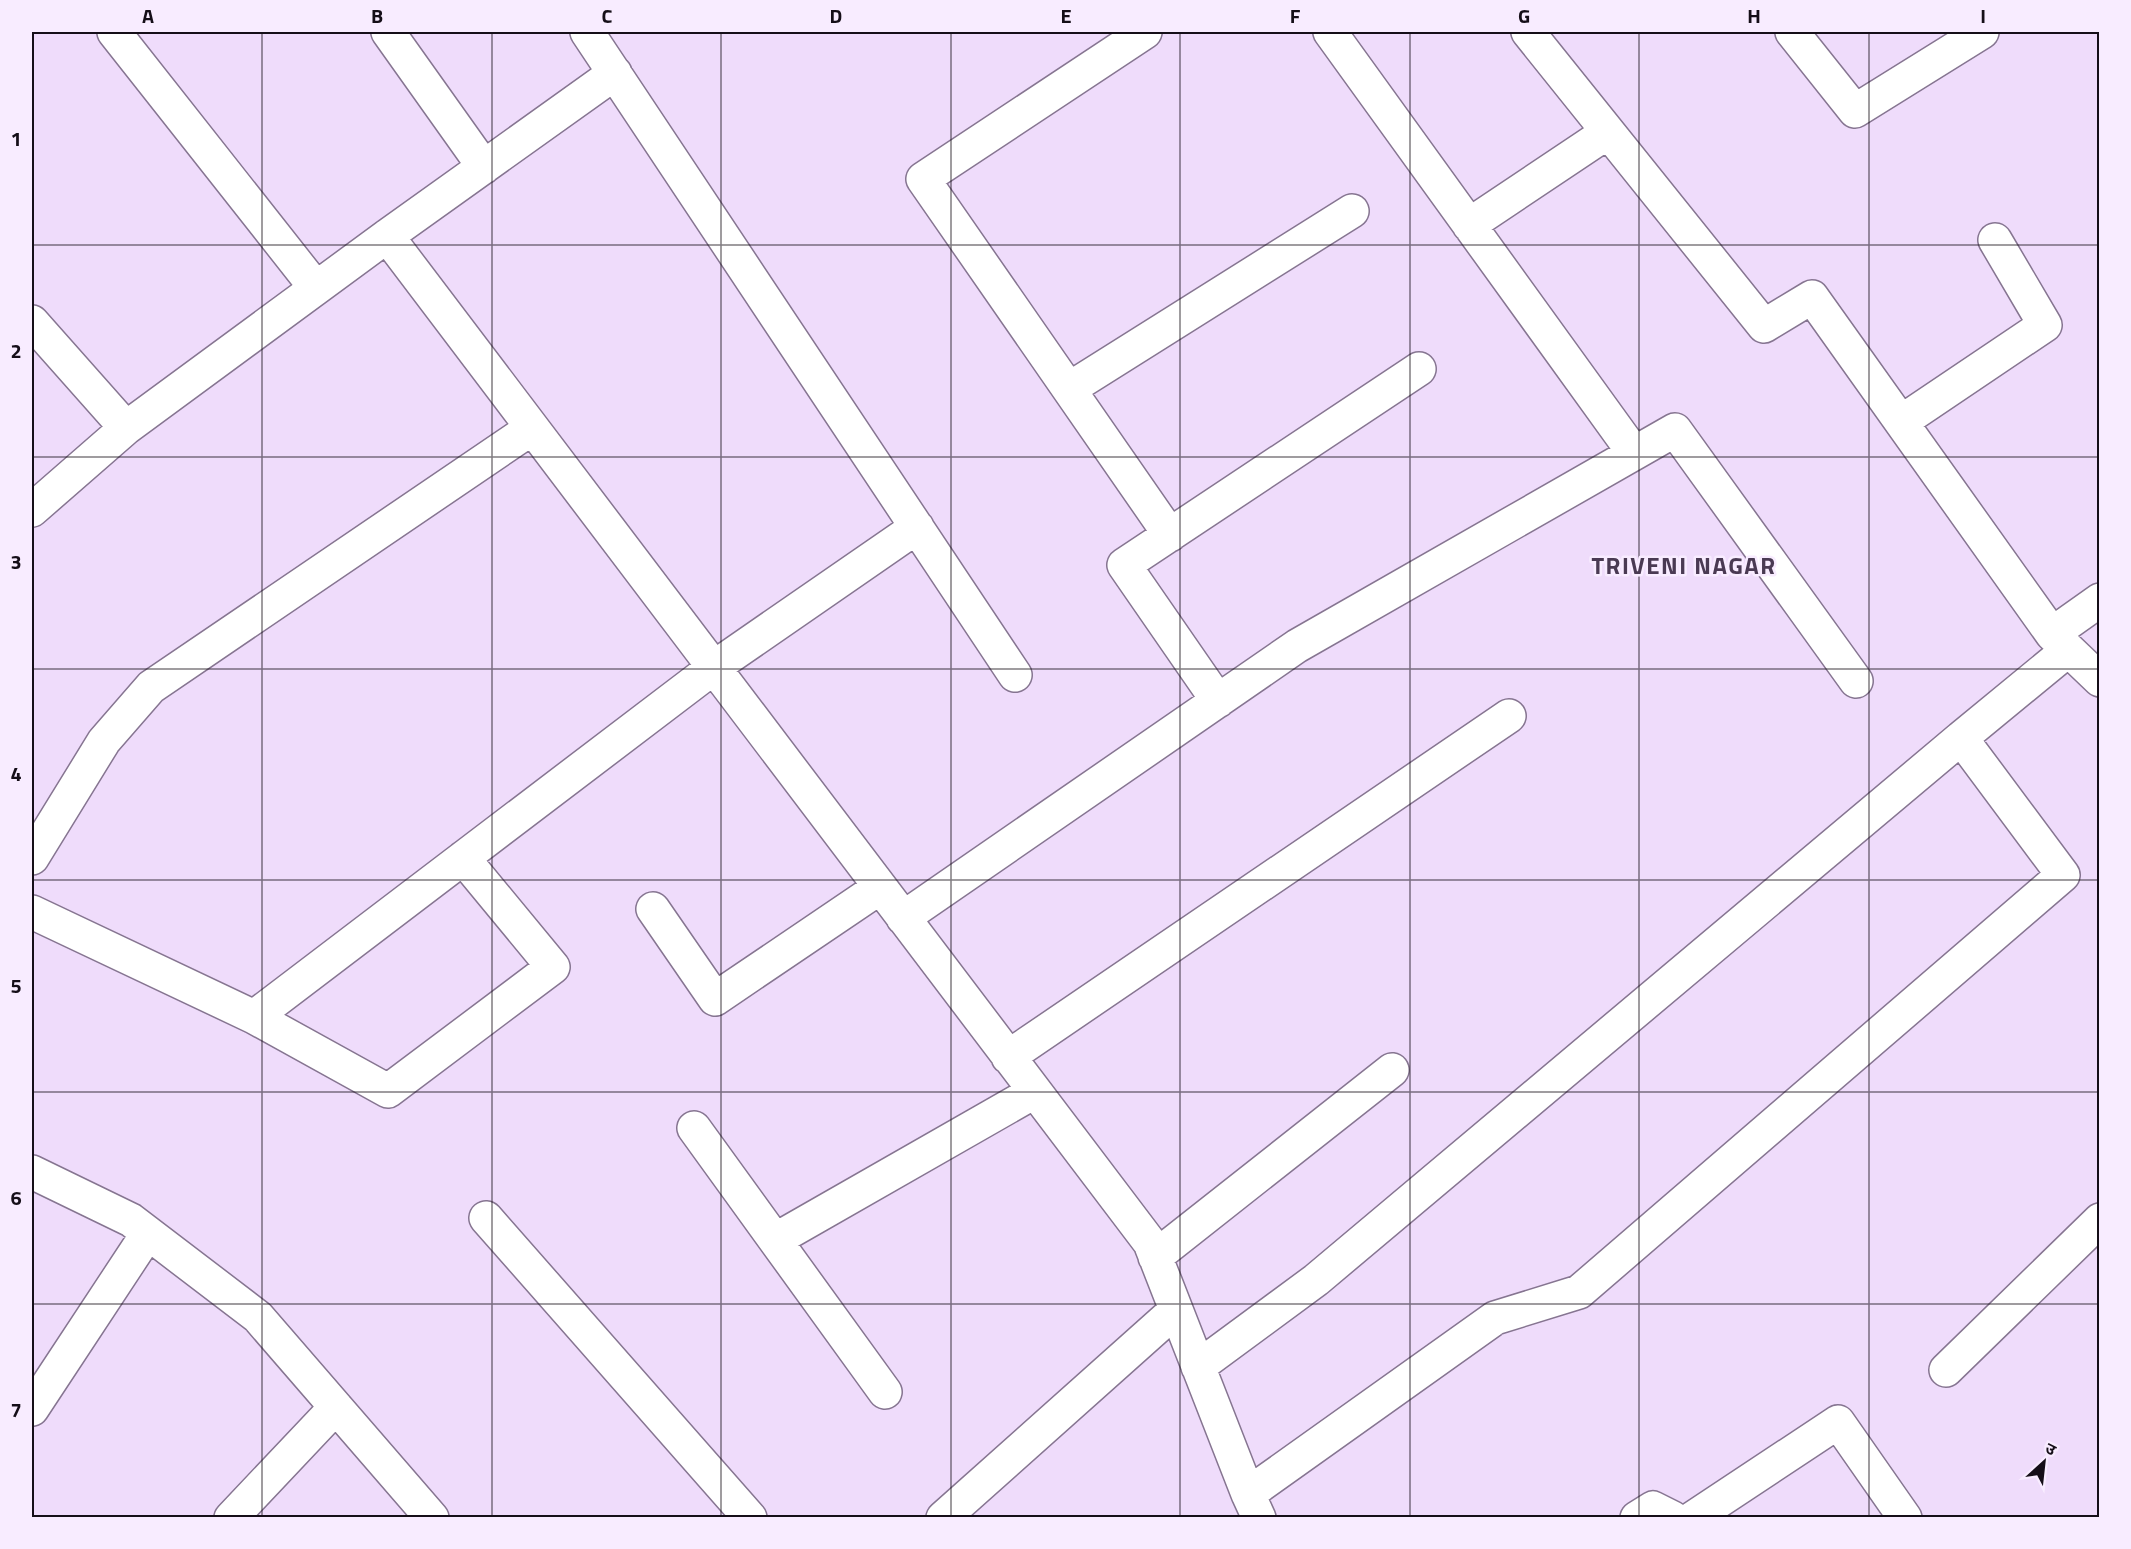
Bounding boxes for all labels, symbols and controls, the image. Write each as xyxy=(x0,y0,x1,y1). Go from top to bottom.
text: A xyxy=(142,0,154,31)
text: B xyxy=(371,0,383,31)
text: C xyxy=(602,0,613,31)
text: D xyxy=(830,0,842,31)
text: E xyxy=(1060,0,1072,31)
text: F xyxy=(1290,0,1301,31)
text: G xyxy=(1518,0,1530,31)
text: H xyxy=(1747,0,1761,31)
text: I xyxy=(1980,0,1986,31)
text: 1 xyxy=(10,123,22,154)
text: 2 xyxy=(10,335,22,366)
text: 3 xyxy=(10,546,22,577)
district label: TRIVENI NAGAR xyxy=(1591,547,1777,583)
text: 4 xyxy=(10,758,22,789)
text: 5 xyxy=(10,970,22,1001)
text: 6 xyxy=(10,1182,22,1213)
text: 7 xyxy=(10,1394,22,1425)
north arrow xyxy=(2014,1432,2074,1492)
text: उ xyxy=(2041,1436,2061,1462)

